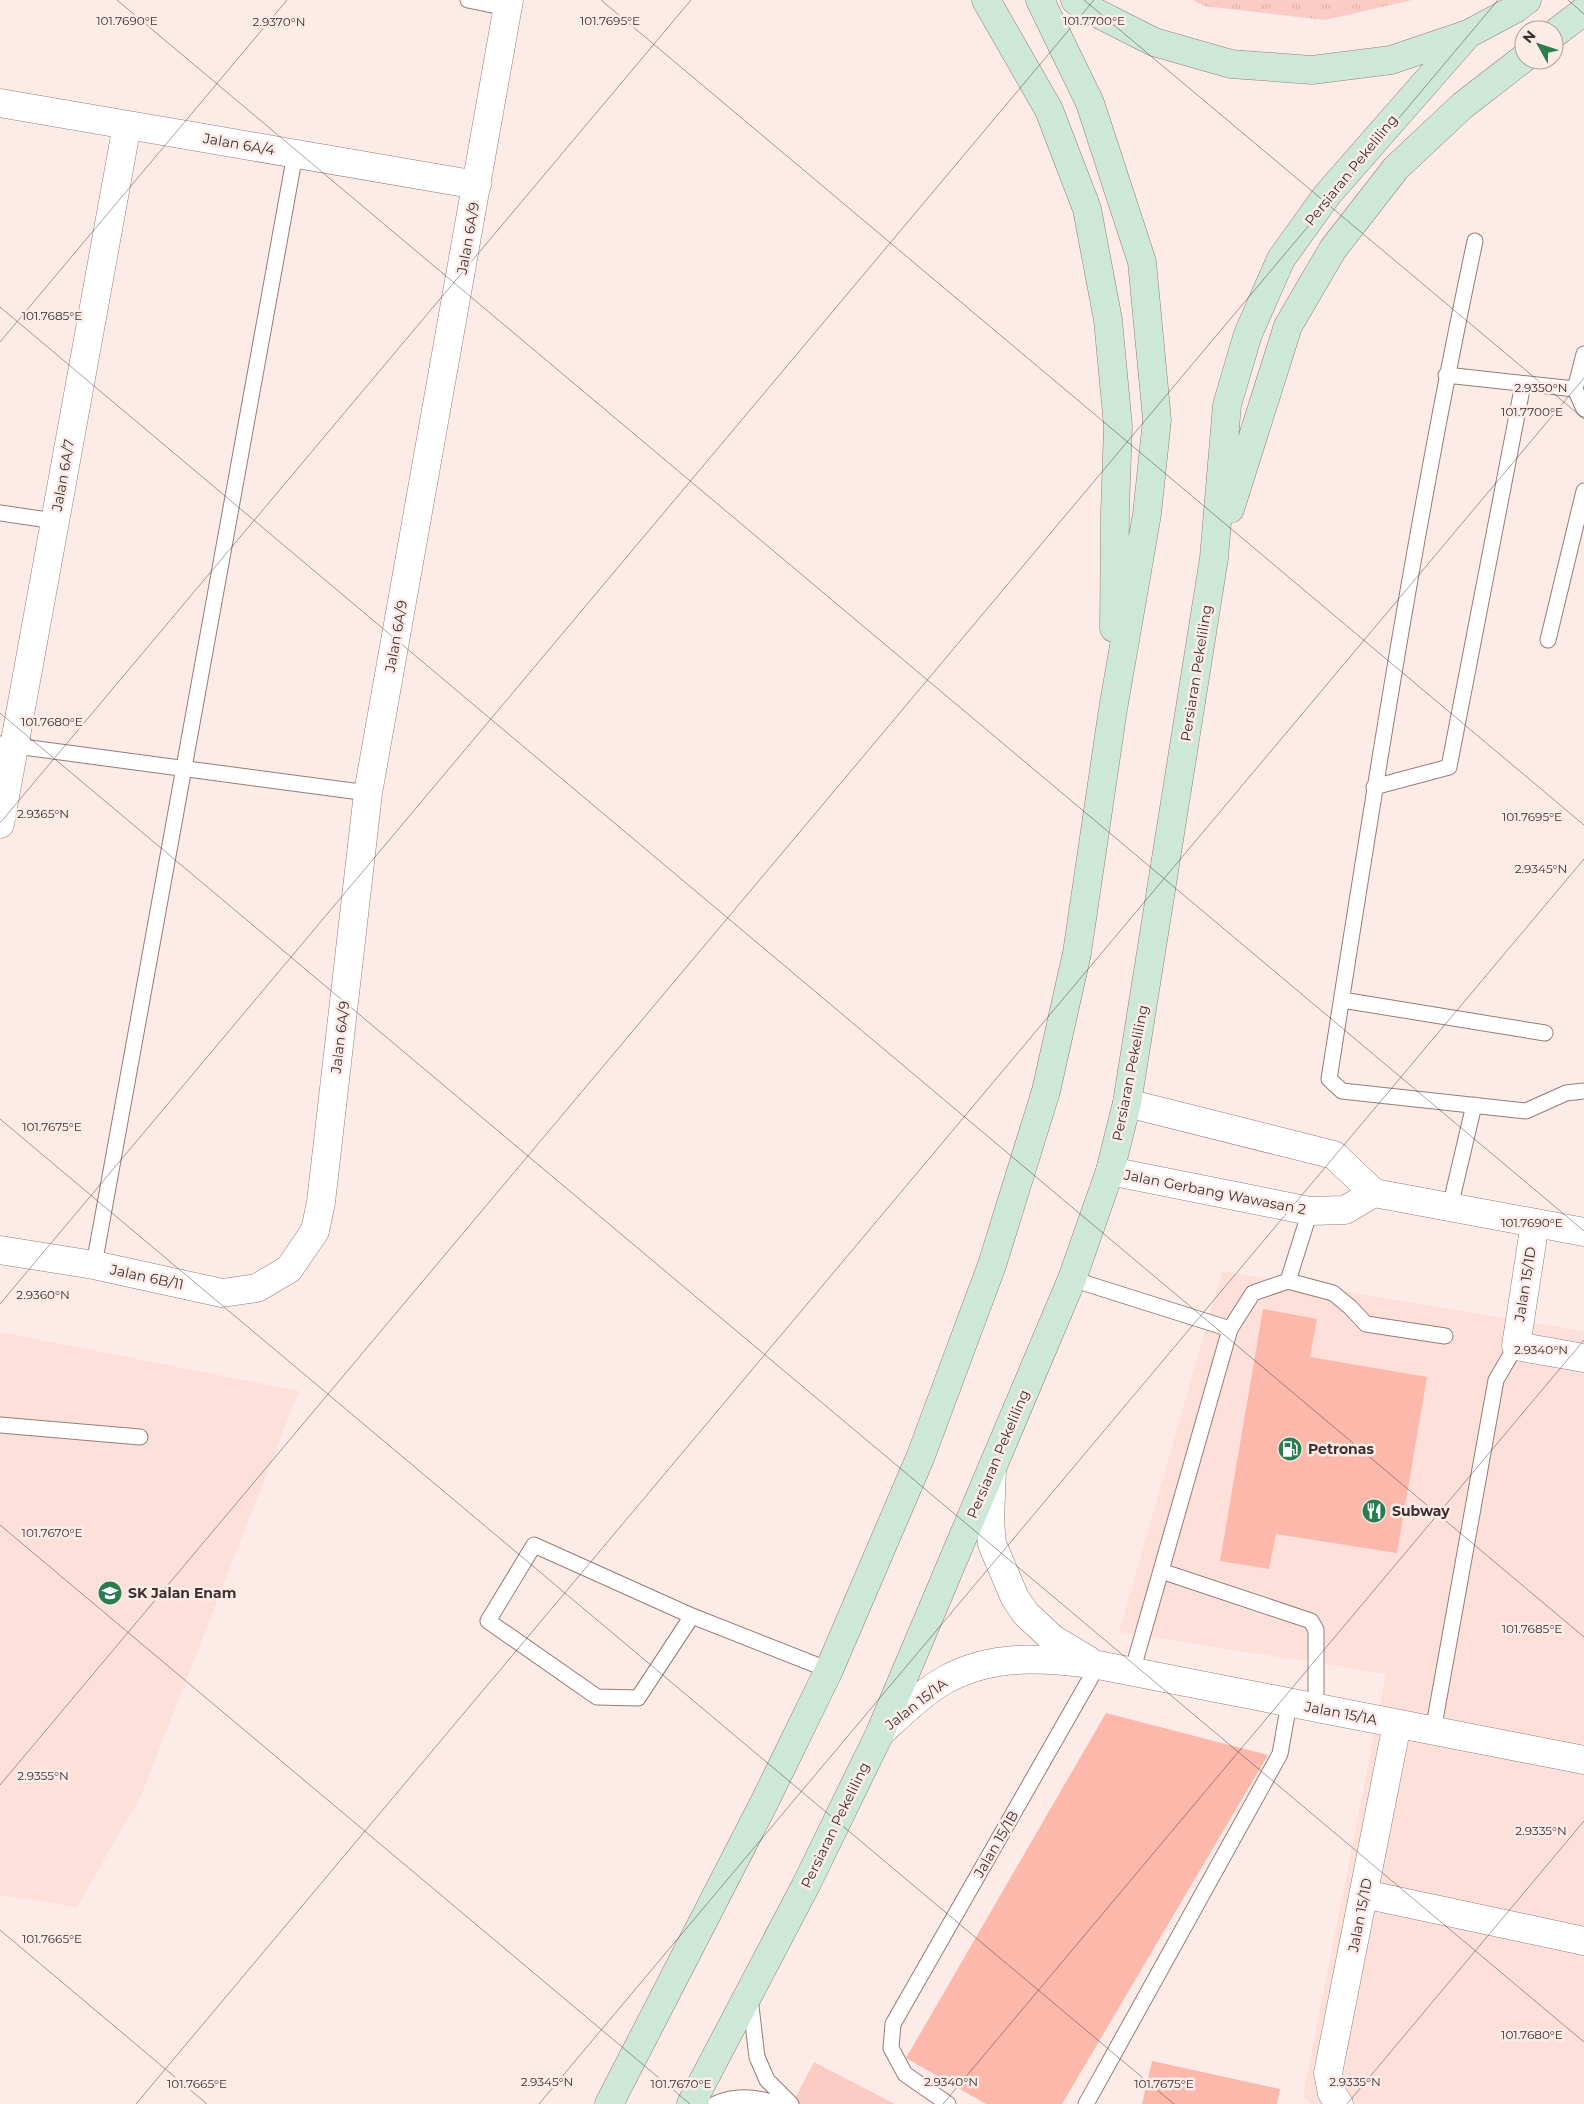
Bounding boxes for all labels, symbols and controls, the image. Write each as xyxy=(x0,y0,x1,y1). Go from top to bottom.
text: 101.7690°E xyxy=(96,13,158,28)
text: 101.7695°E xyxy=(580,13,640,28)
text: 101.7700°E xyxy=(1063,13,1125,28)
text: 2.9370°N xyxy=(253,14,305,29)
north arrow xyxy=(1514,20,1564,70)
text: N xyxy=(1519,27,1540,47)
street label: Persiaran Pekeliling xyxy=(1301,111,1401,229)
street label: Jalan 6A/4 xyxy=(201,129,277,159)
street label: Jalan 6A/9 xyxy=(453,201,483,276)
text: 101.7685°E xyxy=(22,308,82,323)
text: 2.9350°N xyxy=(1515,380,1567,395)
text: 101.7700°E xyxy=(1501,404,1563,419)
street label: Jalan 6A/7 xyxy=(48,438,78,513)
street label: Jalan 6A/9 xyxy=(381,599,411,674)
street label: Persiaran Pekeliling xyxy=(1176,603,1216,743)
text: 101.7680°E xyxy=(21,714,83,729)
text: 2.9365°N xyxy=(17,806,69,821)
text: 101.7695°E xyxy=(1502,809,1562,824)
text: 2.9345°N xyxy=(1515,861,1567,876)
street label: Jalan 6A/9 xyxy=(327,1000,353,1075)
street label: Persiaran Pekeliling xyxy=(1108,1003,1152,1143)
text: 101.7675°E xyxy=(22,1119,82,1134)
street label: Jalan Gerbang Wawasan 2 xyxy=(1121,1165,1308,1218)
text: 101.7690°E xyxy=(1501,1215,1563,1230)
street label: Jalan 15/1D xyxy=(1510,1245,1540,1324)
street label: Jalan 6B/11 xyxy=(108,1260,185,1294)
text: 2.9360°N xyxy=(16,1287,70,1302)
text: 2.9340°N xyxy=(1514,1342,1568,1357)
street label: Persiaran Pekeliling xyxy=(963,1387,1033,1521)
fuel station icon: Petronas xyxy=(1277,1436,1303,1462)
place label: Petronas xyxy=(1308,1440,1374,1458)
restaurant icon: Subway xyxy=(1361,1498,1387,1524)
place label: Subway xyxy=(1392,1502,1450,1520)
text: 101.7670°E xyxy=(22,1525,82,1540)
school or university icon: SK Jalan Enam xyxy=(97,1580,123,1606)
place label: SK Jalan Enam xyxy=(128,1584,236,1602)
text: 101.7685°E xyxy=(1502,1621,1562,1636)
street label: Jalan 15/1A xyxy=(881,1674,951,1734)
street label: Jalan 15/1A xyxy=(1302,1697,1380,1729)
street label: Persiaran Pekeliling xyxy=(797,1759,873,1891)
text: 2.9355°N xyxy=(17,1768,69,1783)
street label: Jalan 15/1B xyxy=(969,1807,1022,1881)
text: 2.9335°N xyxy=(1515,1823,1567,1838)
street label: Jalan 15/1D xyxy=(1344,1876,1376,1955)
text: 101.7665°E xyxy=(22,1931,82,1946)
text: 101.7680°E xyxy=(1501,2027,1563,2042)
text: 2.9345°N xyxy=(521,2074,573,2089)
text: 2.9340°N xyxy=(924,2074,978,2089)
text: 2.9335°N xyxy=(1329,2074,1381,2089)
text: 101.7665°E xyxy=(167,2076,227,2091)
text: 101.7670°E xyxy=(651,2076,711,2091)
text: 101.7675°E xyxy=(1134,2076,1194,2091)

